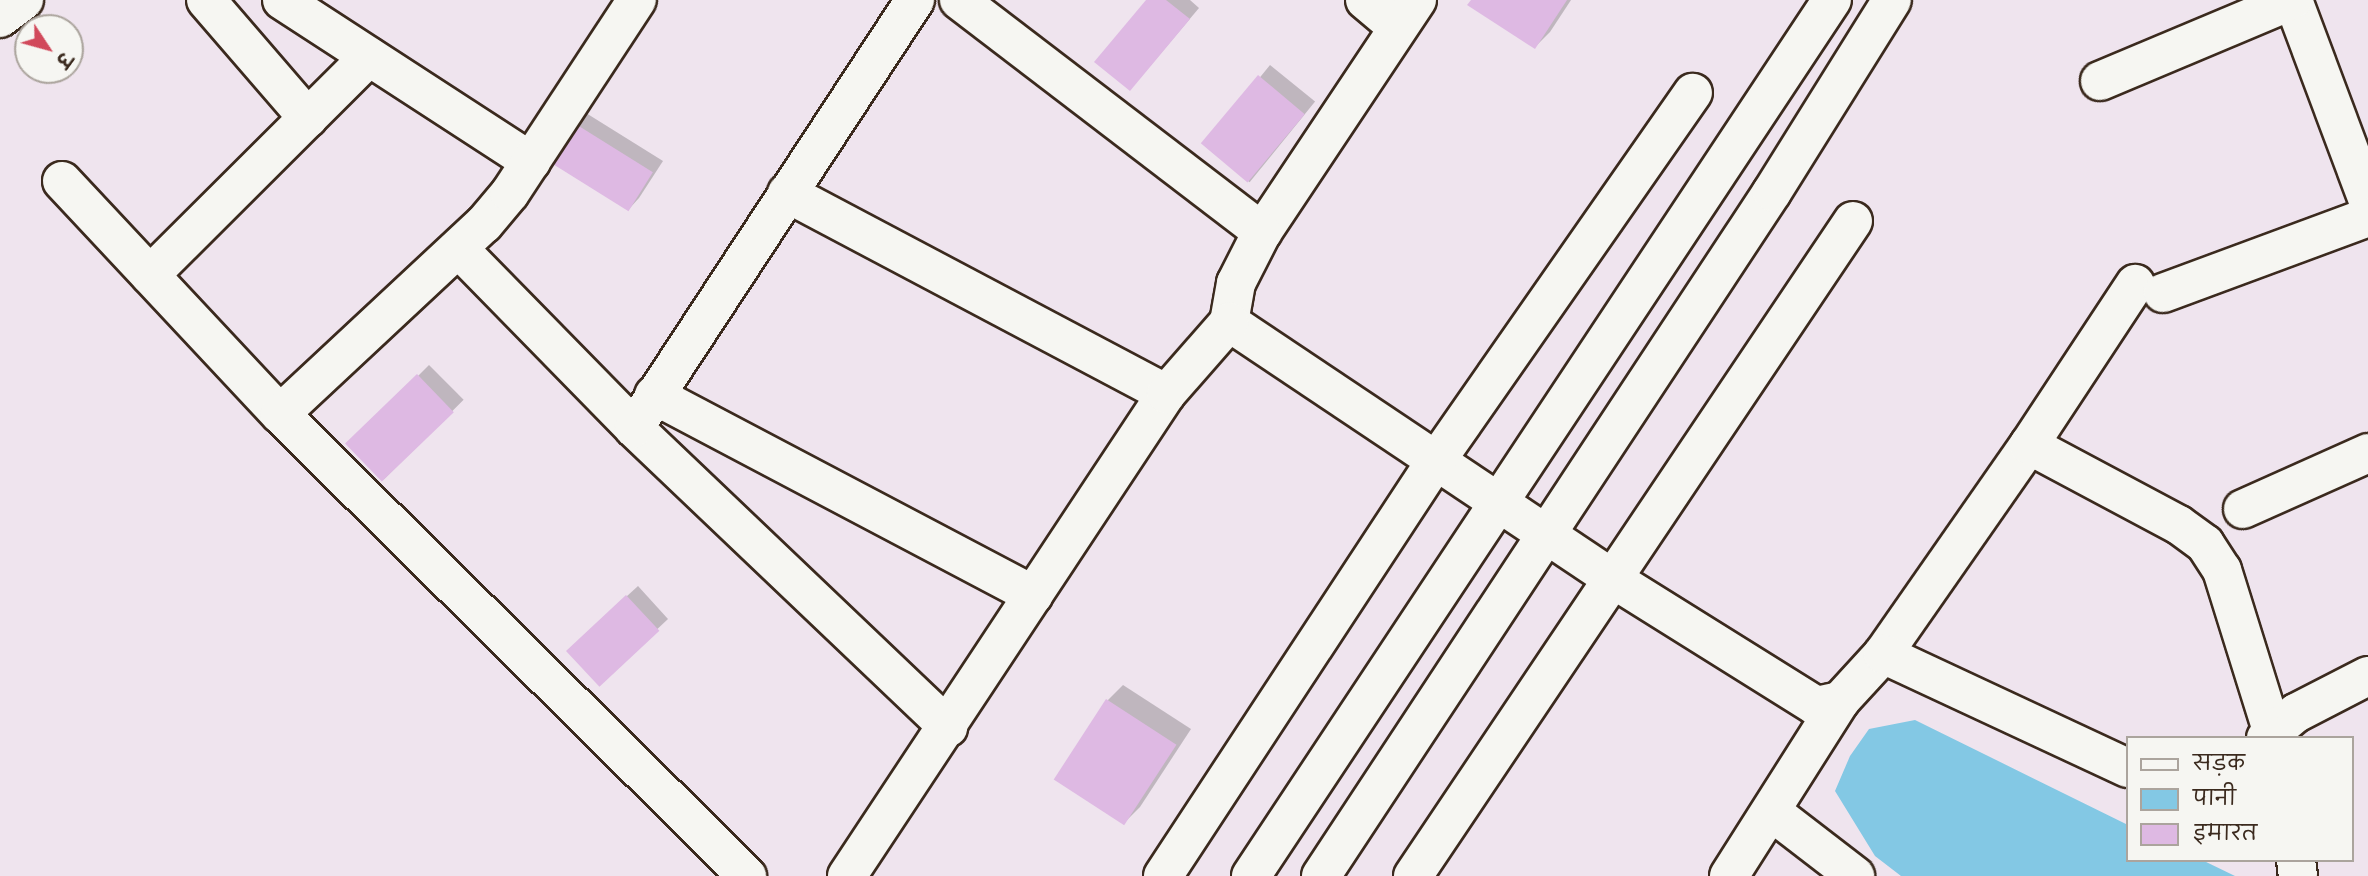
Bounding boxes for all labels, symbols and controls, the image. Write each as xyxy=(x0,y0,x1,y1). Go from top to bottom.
north arrow xyxy=(14,14,84,84)
text: उ xyxy=(51,48,78,72)
legend xyxy=(2126,736,2354,862)
text: सड़क xyxy=(2193,749,2245,776)
text: पानी xyxy=(2193,784,2236,811)
text: इमारत xyxy=(2193,819,2257,846)

